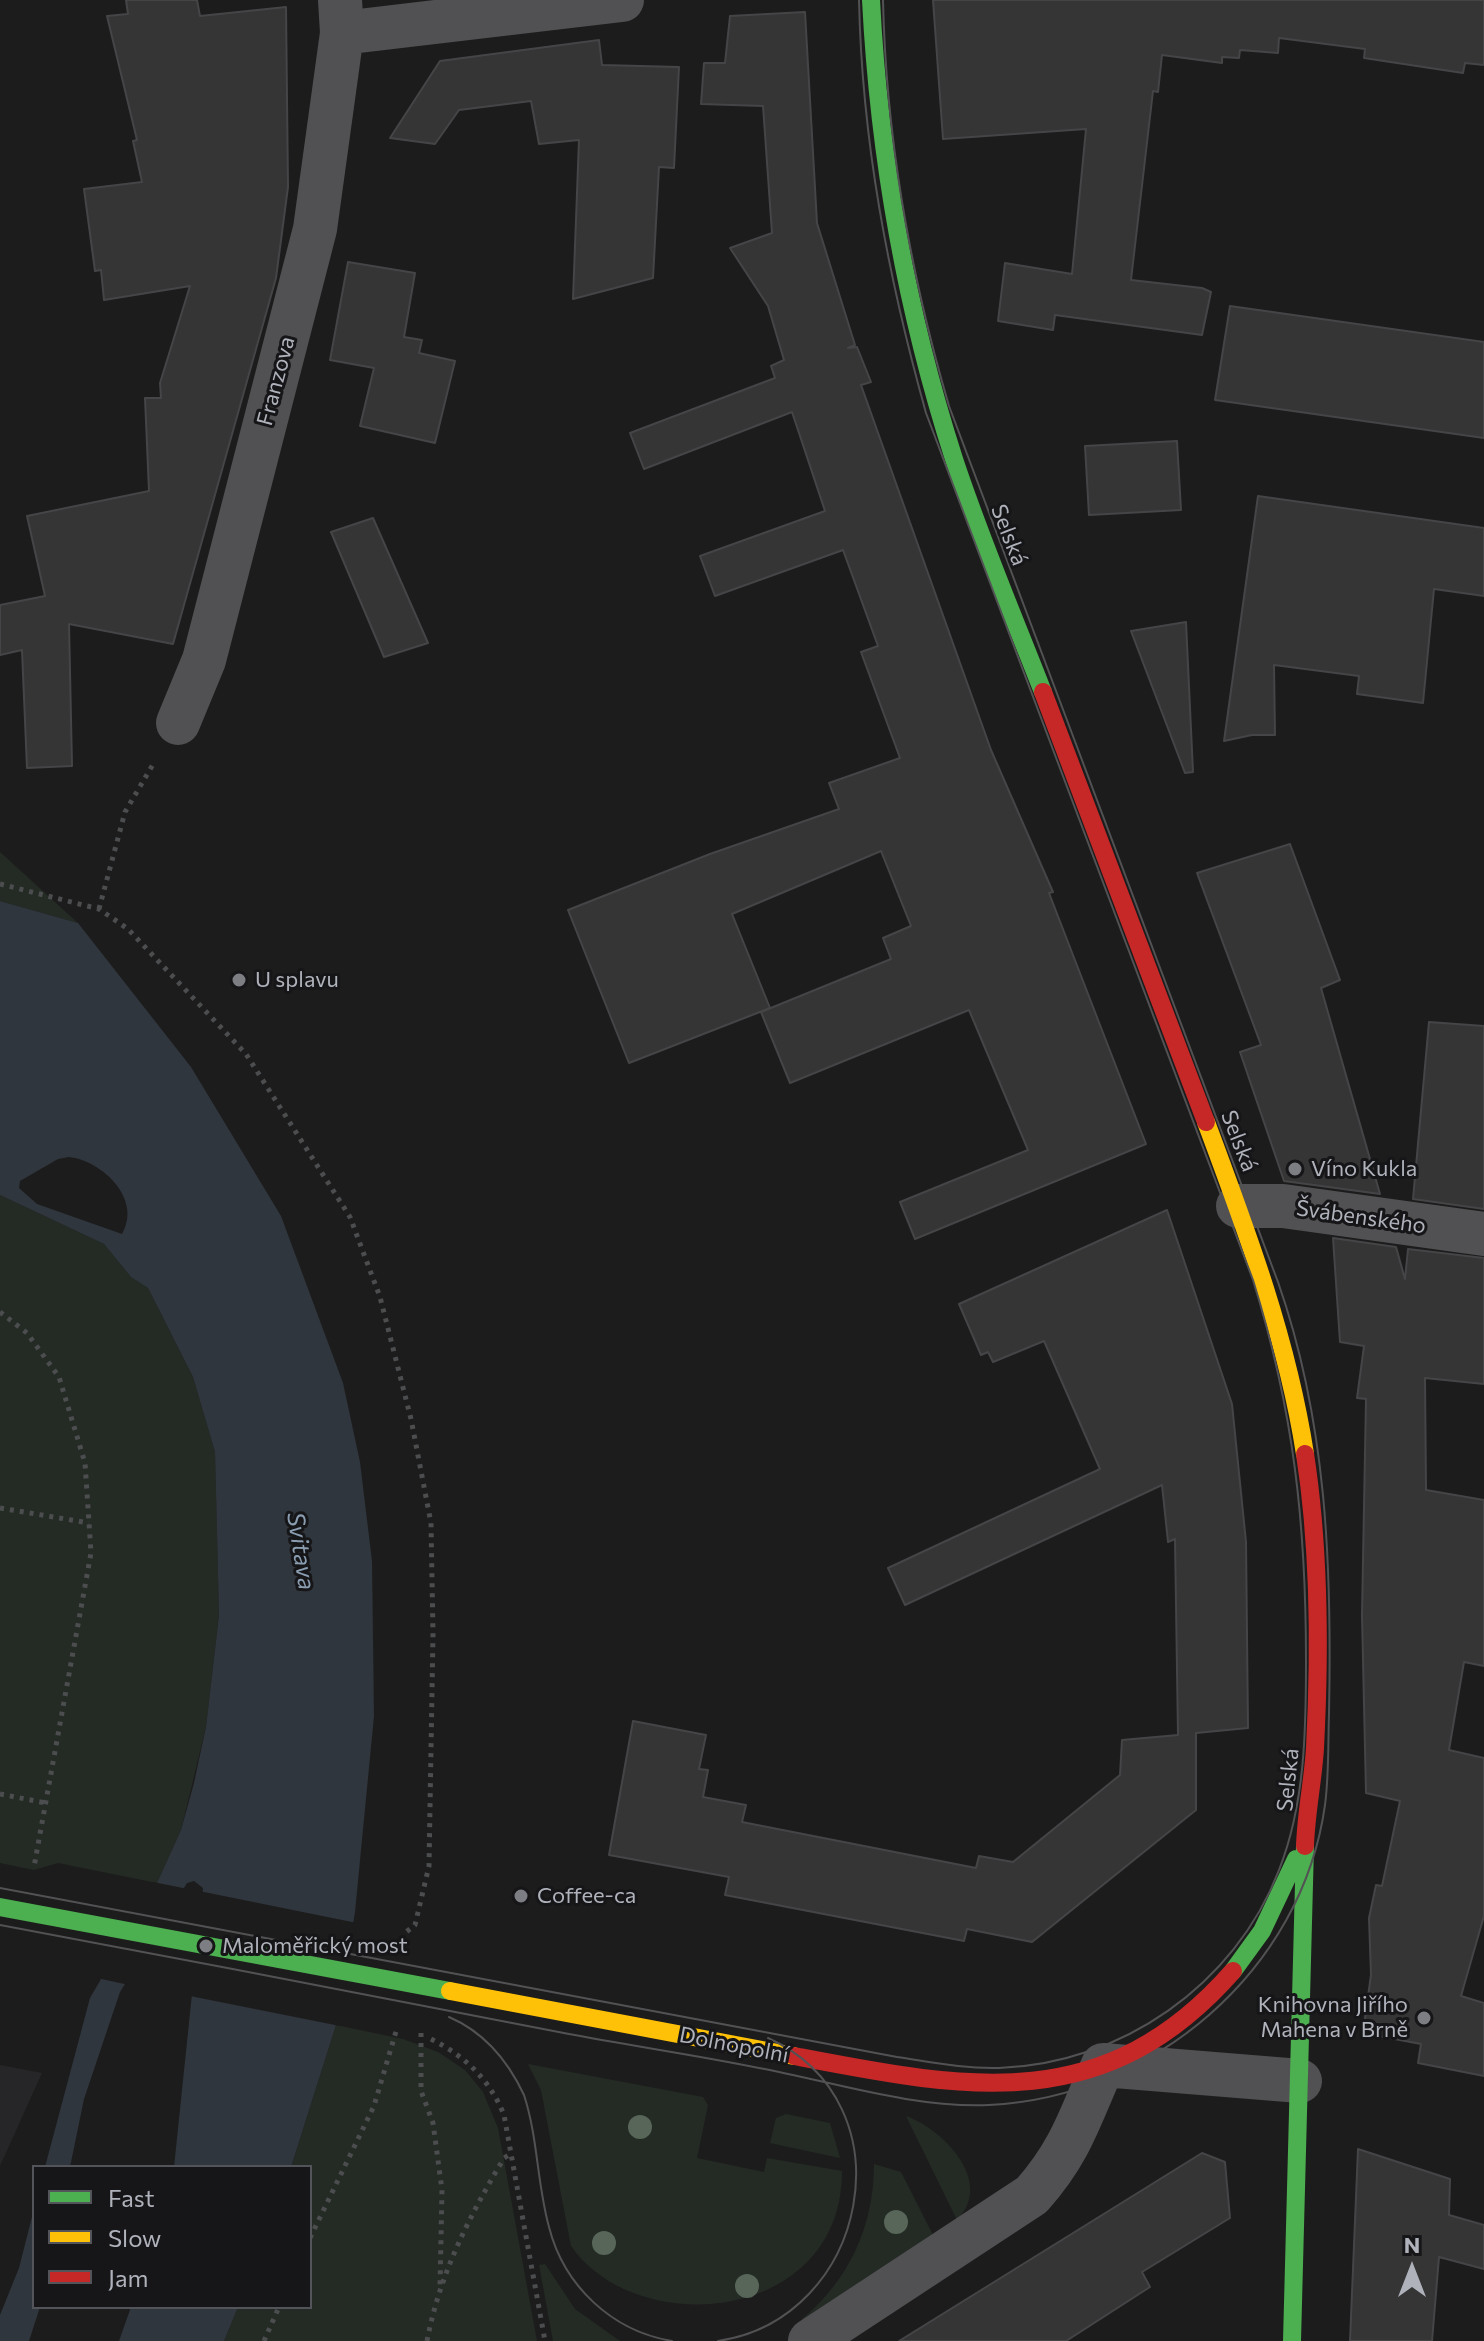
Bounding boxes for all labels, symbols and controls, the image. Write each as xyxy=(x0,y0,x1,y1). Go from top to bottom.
street label: Franzova xyxy=(251,334,301,428)
street label: Selská xyxy=(985,501,1033,569)
place label: U splavu xyxy=(255,967,339,993)
marker: U splavu xyxy=(230,971,248,989)
street label: Selská xyxy=(1215,1107,1263,1175)
place label: Víno Kukla xyxy=(1311,1156,1417,1182)
marker: Víno Kukla xyxy=(1286,1160,1304,1178)
street label: Švábenského xyxy=(1294,1195,1428,1239)
water label: Svitava xyxy=(281,1510,321,1592)
street label: Selská xyxy=(1272,1747,1304,1813)
place label: Coffee-ca xyxy=(537,1883,636,1909)
marker: Coffee-ca xyxy=(512,1887,530,1905)
place label: Maloměřický most xyxy=(222,1933,408,1959)
marker: Maloměřický most xyxy=(197,1937,215,1955)
place label: Knihovna Jiřího Mahena v Brně xyxy=(1258,1992,1408,2044)
marker: Knihovna Jiřího Mahena v Brně xyxy=(1415,2009,1433,2027)
street label: Dolnopolní xyxy=(677,2021,791,2069)
legend xyxy=(32,2165,312,2309)
text: Fast xyxy=(108,2183,155,2212)
text: Slow xyxy=(108,2223,161,2252)
north arrow xyxy=(1372,2229,1452,2309)
text: N xyxy=(1404,2231,1420,2258)
text: Jam xyxy=(108,2263,148,2292)

